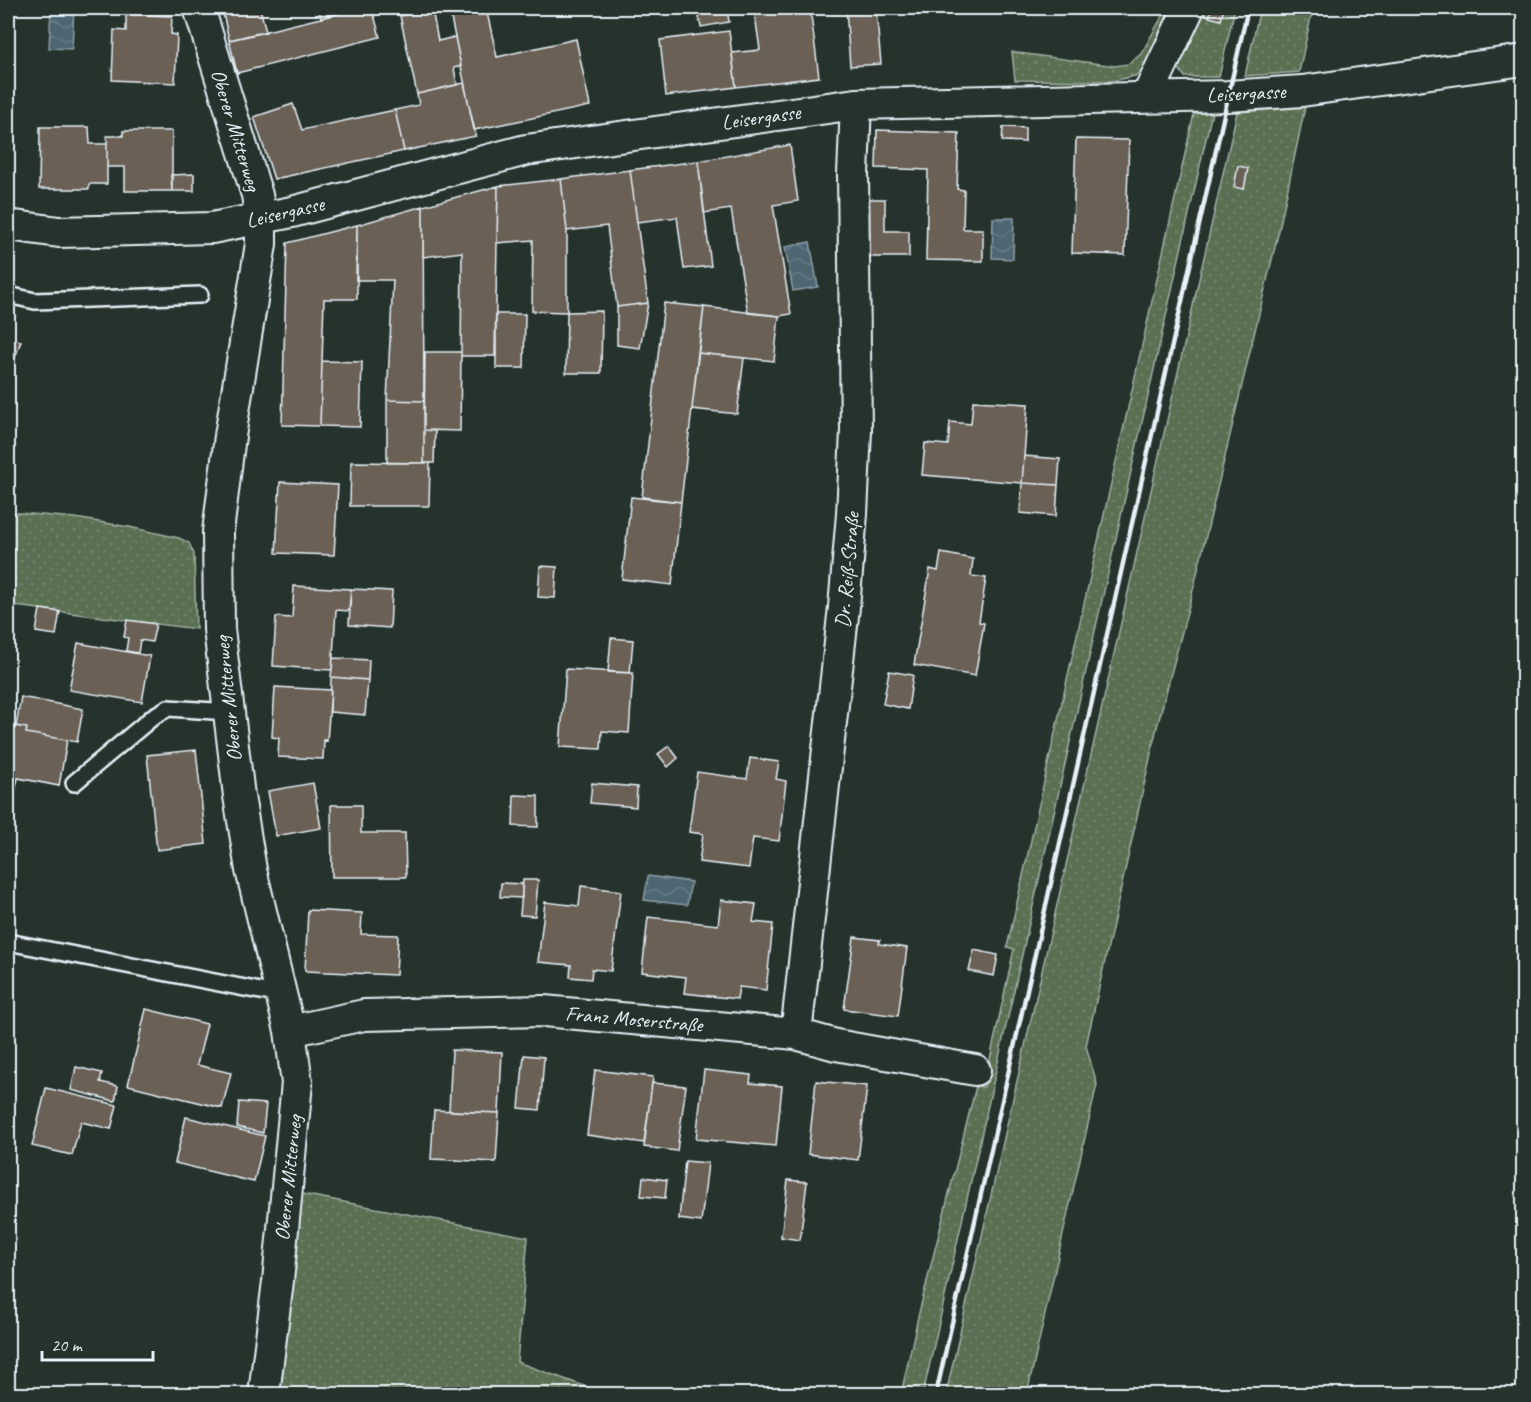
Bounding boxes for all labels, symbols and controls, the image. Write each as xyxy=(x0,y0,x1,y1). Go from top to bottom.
street label: Oberer Mitterweg xyxy=(205,66,267,195)
street label: Leisergasse xyxy=(1206,78,1287,108)
street label: Leisergasse xyxy=(720,98,803,135)
street label: Leisergasse xyxy=(244,190,328,234)
street label: Dr. Reiß-Straße xyxy=(829,509,865,629)
street label: Oberer Mitterweg xyxy=(208,634,248,763)
street label: Franz Moserstraße xyxy=(565,1000,706,1038)
street label: Oberer Mitterweg xyxy=(268,1113,308,1242)
scale bar xyxy=(42,1324,153,1362)
text: 20 m xyxy=(51,1334,84,1356)

